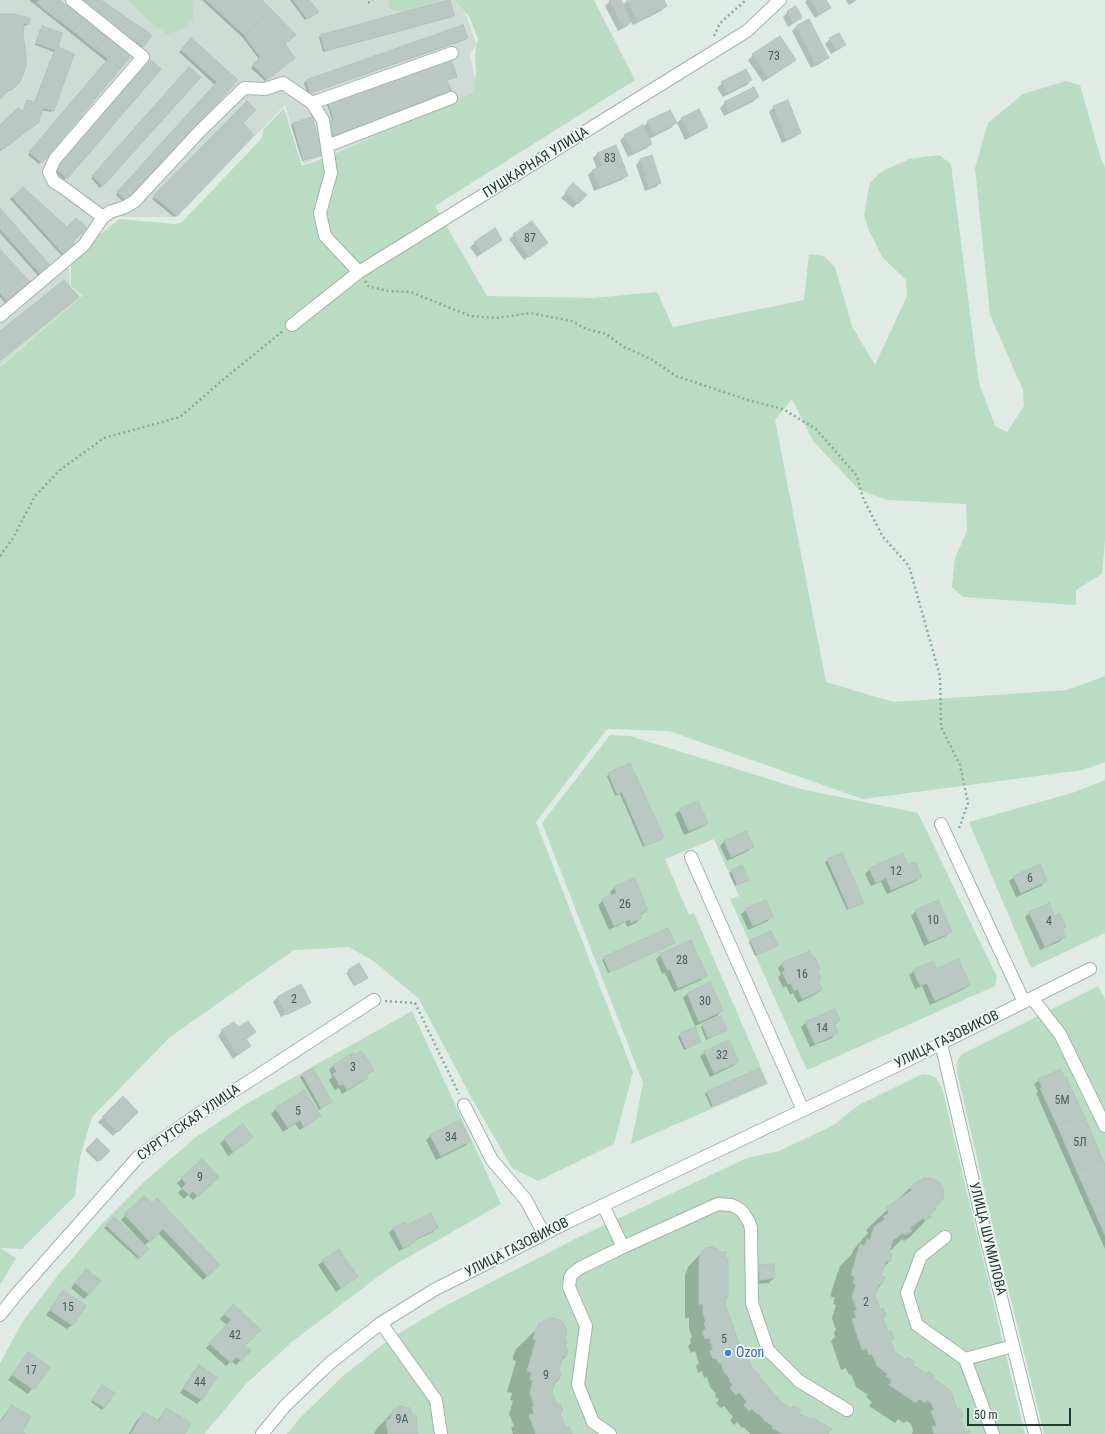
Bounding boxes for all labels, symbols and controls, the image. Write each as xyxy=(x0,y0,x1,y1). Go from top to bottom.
house number: 73 xyxy=(768,50,780,64)
street label: ПУШКАРНАЯ УЛИЦА xyxy=(480,124,592,202)
house number: 83 xyxy=(604,152,616,166)
house number: 87 xyxy=(524,232,536,246)
house number: 12 xyxy=(890,865,902,879)
house number: 6 xyxy=(1027,872,1033,886)
house number: 26 xyxy=(619,898,631,912)
house number: 10 xyxy=(927,914,939,928)
house number: 4 xyxy=(1046,915,1052,929)
house number: 28 xyxy=(676,954,688,968)
house number: 16 xyxy=(796,968,808,982)
house number: 2 xyxy=(291,993,297,1007)
house number: 30 xyxy=(699,995,711,1009)
street label: УЛИЦА ГАЗОВИКОВ xyxy=(892,1007,1002,1073)
house number: 14 xyxy=(816,1022,828,1036)
house number: 32 xyxy=(716,1049,728,1063)
house number: 3 xyxy=(350,1061,356,1075)
street label: СУРГУТСКАЯ УЛИЦА xyxy=(134,1081,244,1165)
house number: 5М xyxy=(1055,1094,1069,1108)
house number: 5 xyxy=(295,1105,301,1119)
house number: 34 xyxy=(445,1131,457,1145)
house number: 5Л xyxy=(1073,1136,1087,1150)
house number: 9 xyxy=(197,1171,203,1185)
street label: УЛИЦА ШУМИЛОВА xyxy=(965,1181,1009,1297)
street label: УЛИЦА ГАЗОВИКОВ xyxy=(462,1215,572,1281)
house number: 2 xyxy=(863,1296,869,1310)
house number: 15 xyxy=(62,1301,74,1315)
house number: 42 xyxy=(229,1329,241,1343)
house number: 5 xyxy=(721,1333,727,1347)
place label: Ozon xyxy=(736,1345,764,1361)
marker: Ozon xyxy=(723,1348,733,1358)
house number: 17 xyxy=(25,1364,37,1378)
house number: 9 xyxy=(543,1369,549,1383)
house number: 44 xyxy=(194,1376,206,1390)
scale bar xyxy=(969,1400,1073,1426)
text: 50 m xyxy=(974,1408,998,1422)
house number: 9А xyxy=(396,1413,408,1427)

